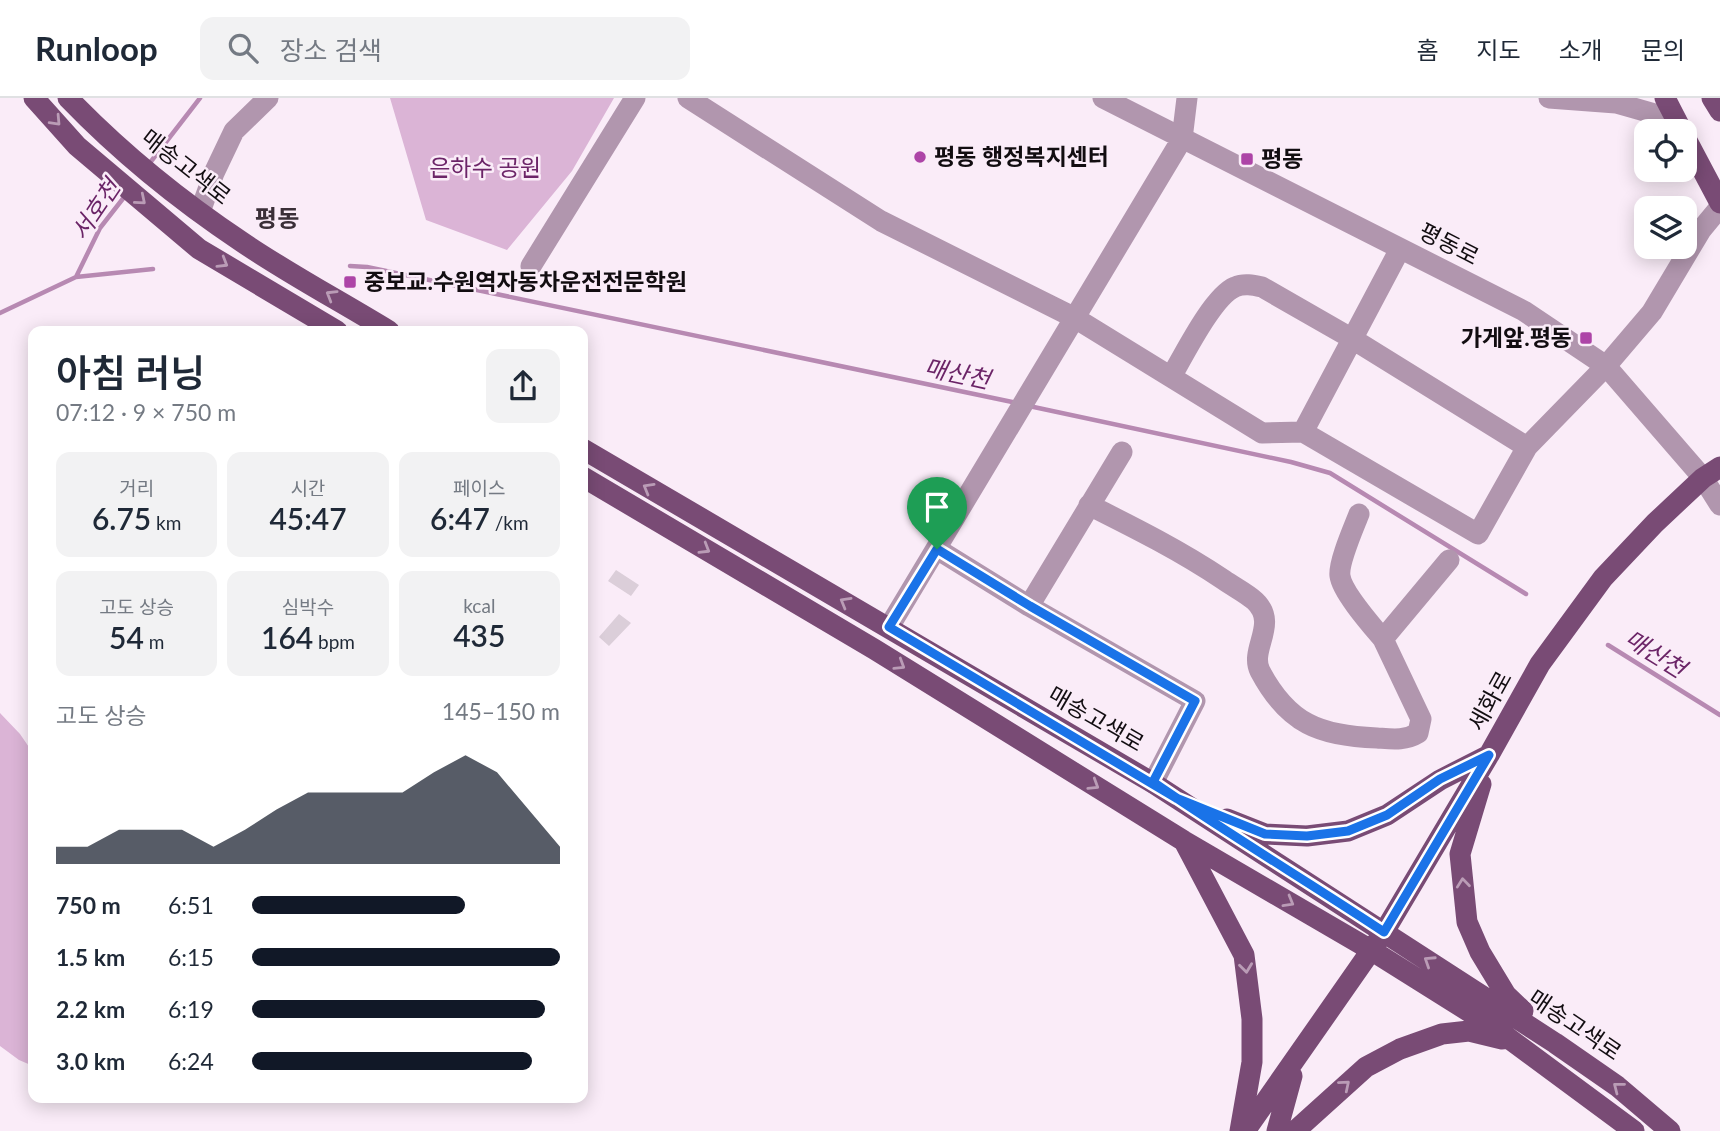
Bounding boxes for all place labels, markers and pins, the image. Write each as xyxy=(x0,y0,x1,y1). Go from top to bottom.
place label: 평동 행정복지센터 xyxy=(934,142,1109,170)
place label: 평동 xyxy=(1261,144,1303,172)
marker: 평동 행정복지센터 xyxy=(912,149,928,165)
marker: 평동 xyxy=(1239,151,1255,167)
place label: 중보교.수원역자동차운전전문학원 xyxy=(364,267,687,295)
marker: 중보교.수원역자동차운전전문학원 xyxy=(342,274,358,290)
place label: 가게앞.평동 xyxy=(1461,323,1572,351)
marker: 가게앞.평동 xyxy=(1578,330,1594,346)
pin xyxy=(907,477,967,549)

